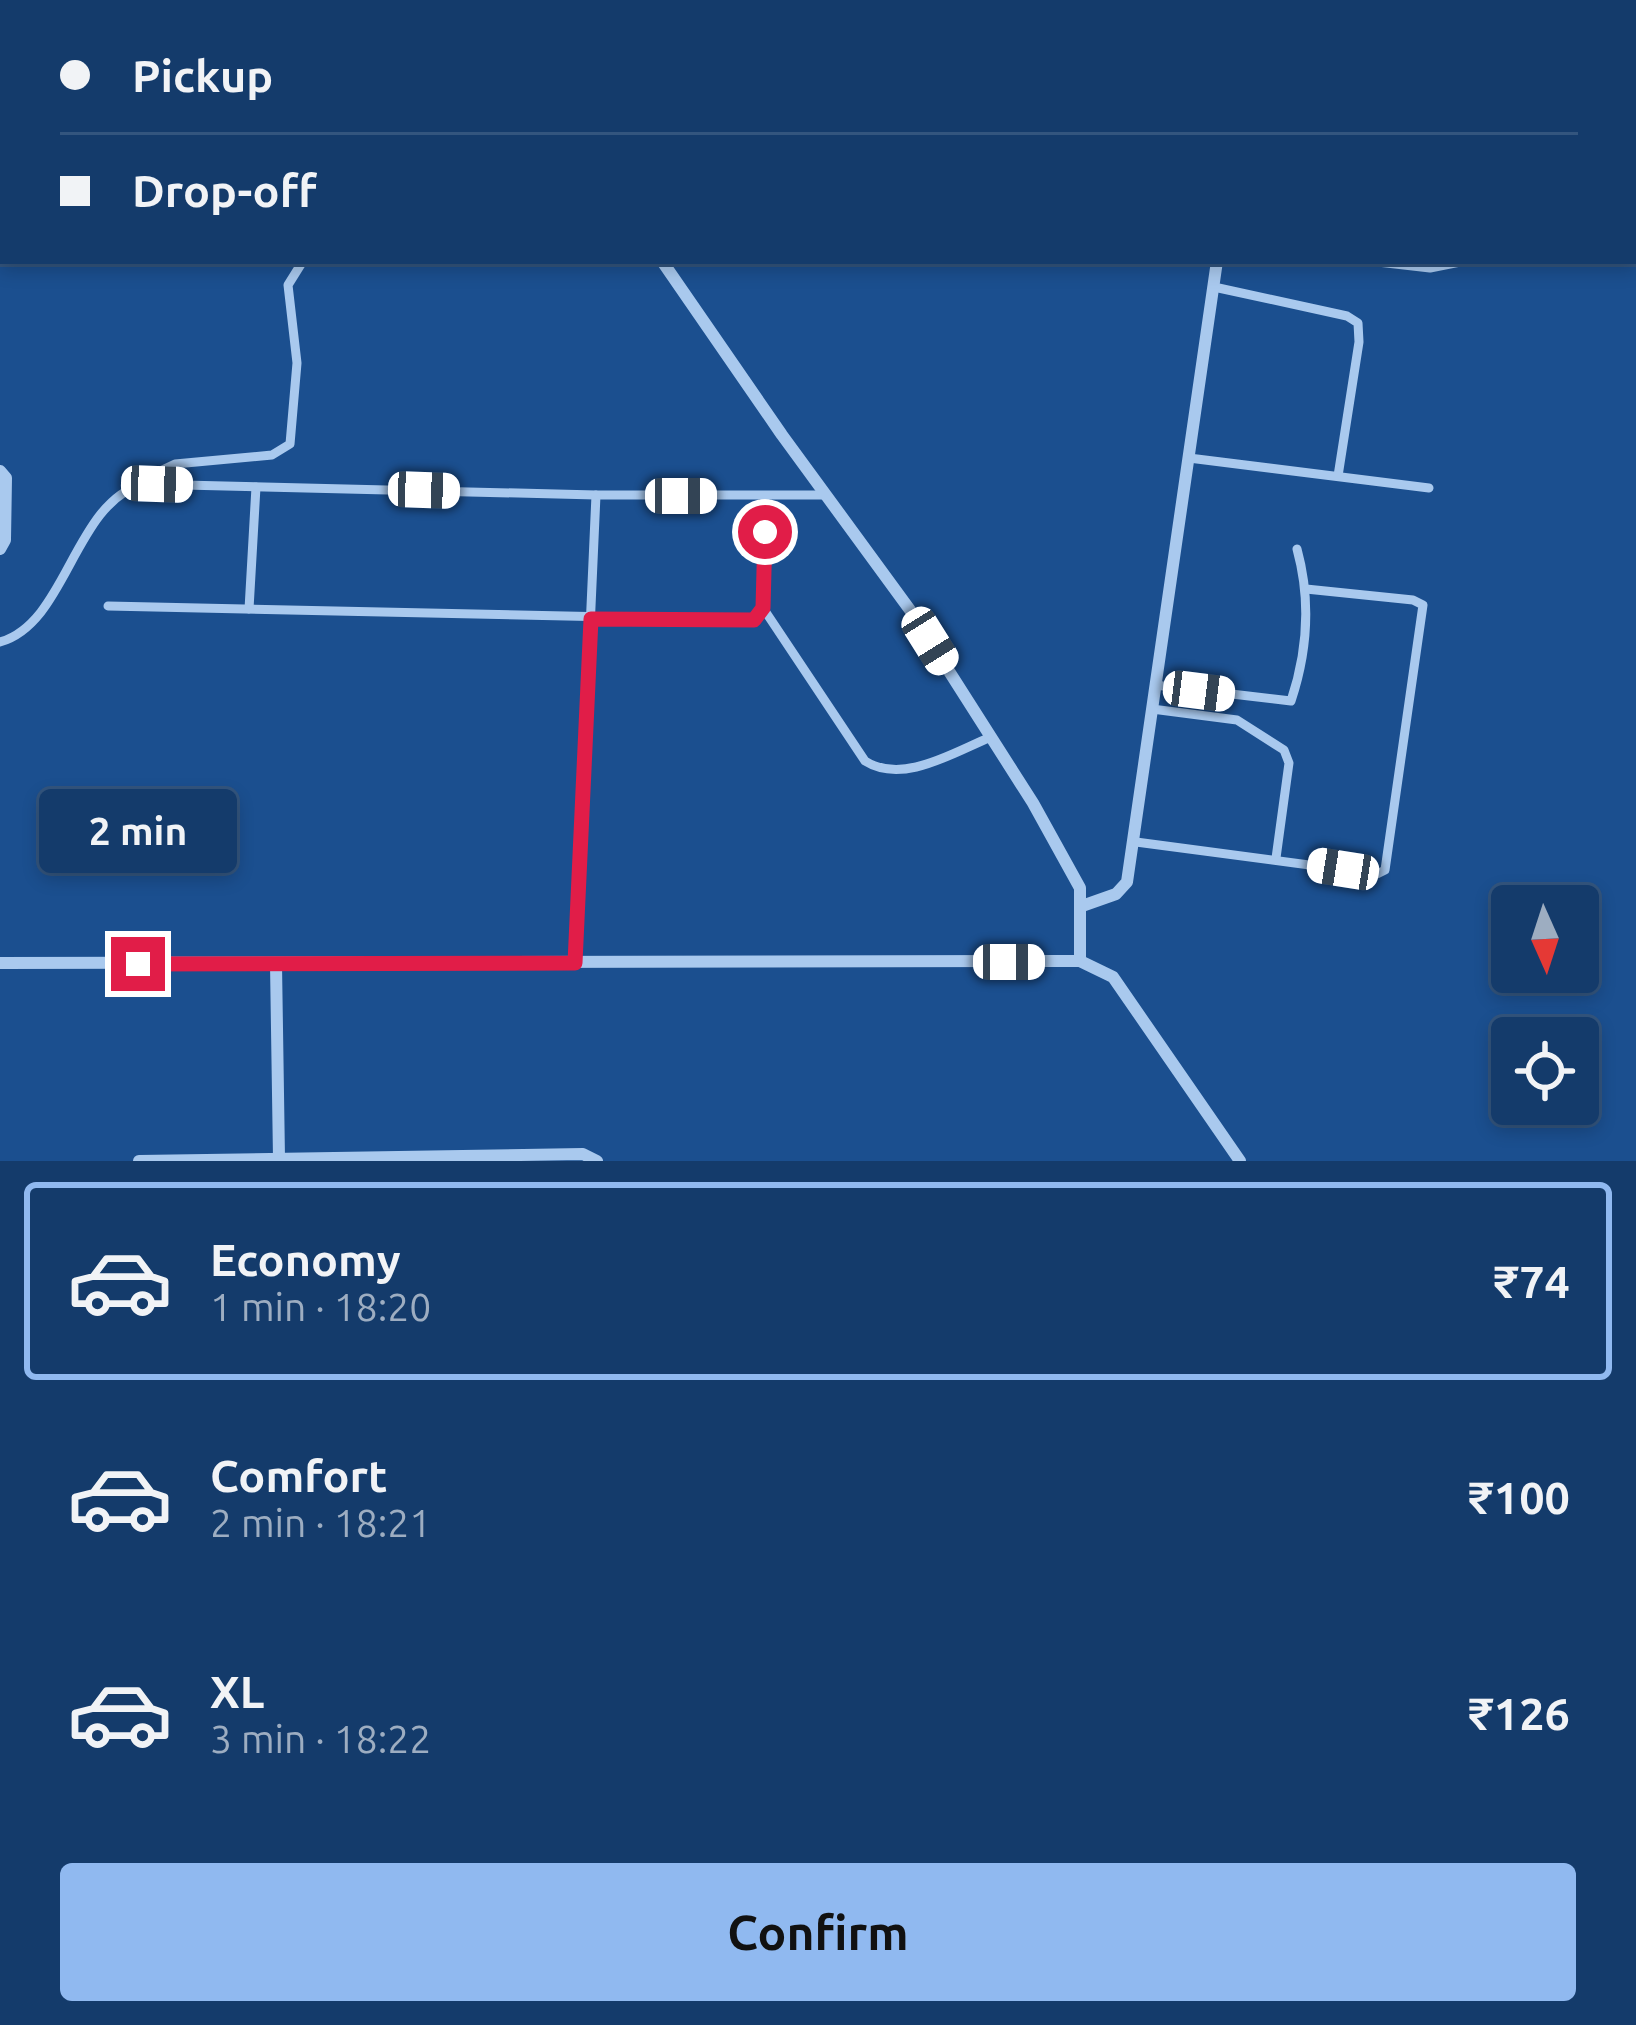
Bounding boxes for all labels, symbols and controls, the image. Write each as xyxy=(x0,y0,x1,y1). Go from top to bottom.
text: Pickup xyxy=(132,50,273,101)
text: Drop-off xyxy=(132,165,317,216)
car xyxy=(120,465,194,503)
car xyxy=(387,471,461,509)
car xyxy=(645,478,717,514)
route start xyxy=(738,505,792,559)
car xyxy=(896,601,964,681)
car xyxy=(1161,669,1237,713)
callout: 2 min xyxy=(39,790,237,874)
text: 2 min xyxy=(89,809,187,852)
car xyxy=(1305,846,1381,892)
north arrow xyxy=(1491,885,1599,993)
map controls xyxy=(1491,885,1599,1125)
route end xyxy=(111,937,165,991)
car xyxy=(973,944,1045,980)
button: locate xyxy=(1491,1017,1599,1125)
icon: car xyxy=(66,1227,174,1335)
text: Economy xyxy=(210,1234,401,1285)
text: ₹74 xyxy=(1494,1256,1570,1307)
text: 1 min · 18:20 xyxy=(210,1285,431,1328)
icon: car xyxy=(66,1443,174,1551)
text: Comfort xyxy=(210,1450,387,1501)
text: ₹100 xyxy=(1468,1472,1570,1523)
text: 2 min · 18:21 xyxy=(210,1501,431,1544)
icon: car xyxy=(66,1659,174,1767)
text: XL xyxy=(210,1666,264,1717)
text: ₹126 xyxy=(1468,1688,1570,1739)
text: 3 min · 18:22 xyxy=(210,1717,431,1760)
button: Confirm xyxy=(60,1863,1576,2001)

